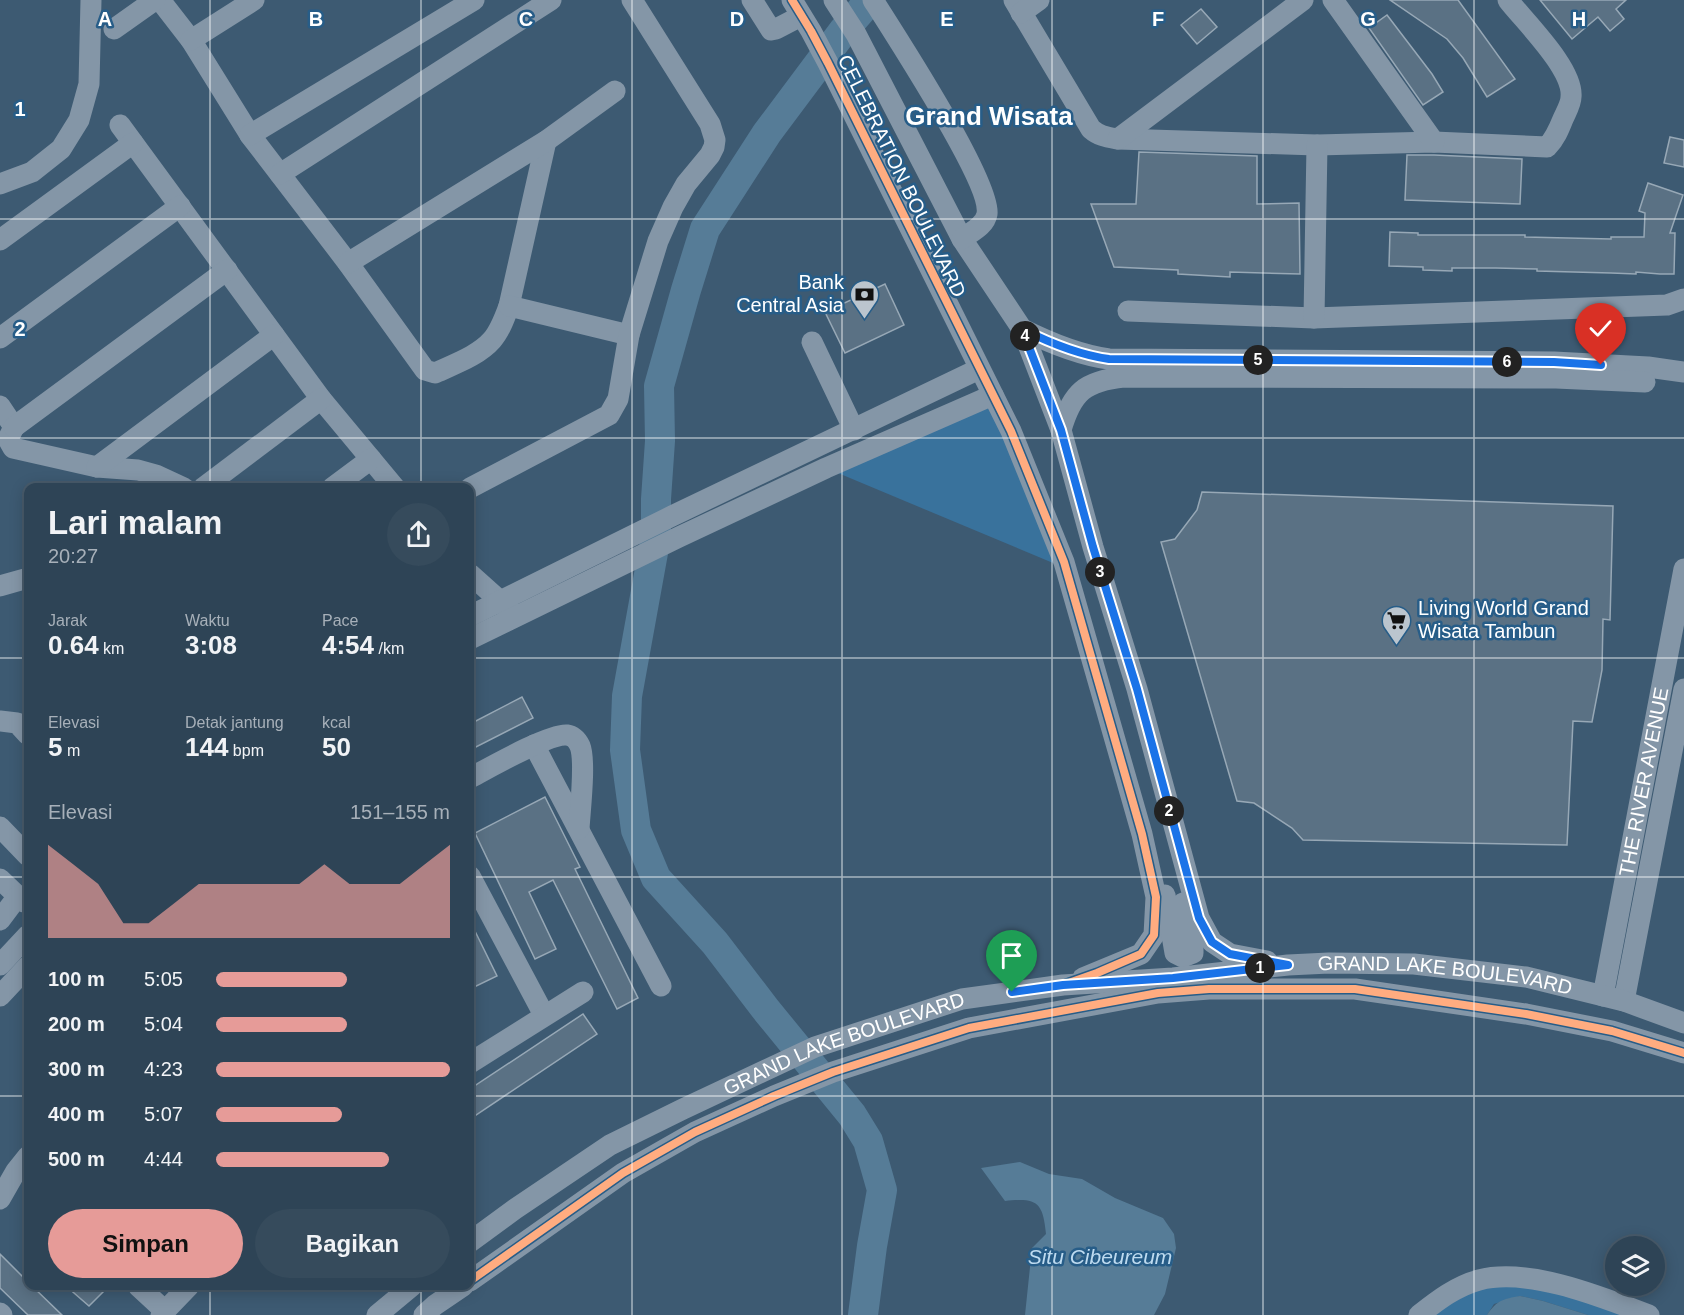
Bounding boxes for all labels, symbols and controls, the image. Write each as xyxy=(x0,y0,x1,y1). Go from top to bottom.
text: A xyxy=(98,8,112,30)
text: B xyxy=(309,8,323,30)
text: C xyxy=(519,8,533,30)
text: D xyxy=(730,8,744,30)
text: E xyxy=(940,8,954,30)
text: F xyxy=(1152,8,1164,30)
text: G xyxy=(1360,8,1376,30)
text: H xyxy=(1572,8,1586,30)
street label: CELEBRATION BOULEVARD xyxy=(834,51,970,301)
text: 1 xyxy=(14,98,26,120)
district label: Grand Wisata xyxy=(905,101,1073,131)
place label: Bank Central Asia xyxy=(736,271,845,316)
bank icon: Bank Central Asia xyxy=(849,278,881,320)
pin xyxy=(1575,303,1626,365)
icon: check xyxy=(1584,312,1617,345)
text: 2 xyxy=(14,318,26,340)
pin: 4 xyxy=(1010,321,1040,351)
text: 4 xyxy=(1021,327,1029,344)
pin: 5 xyxy=(1243,345,1273,375)
pin: 6 xyxy=(1492,347,1522,377)
text: 5 xyxy=(1254,351,1262,368)
text: 6 xyxy=(1503,353,1511,370)
button: share xyxy=(387,503,450,566)
text: Lari malam xyxy=(48,504,222,541)
text: 20:27 xyxy=(48,545,98,567)
pin: 3 xyxy=(1085,557,1115,587)
text: 3 xyxy=(1096,563,1104,580)
place label: Living World Grand Wisata Tambun xyxy=(1418,597,1589,642)
supermarket icon: Living World Grand Wisata Tambun xyxy=(1381,604,1413,646)
text: Jarak xyxy=(48,612,87,629)
text: Waktu xyxy=(185,612,230,629)
text: Pace xyxy=(322,612,358,629)
text: 0.64 xyxy=(48,630,99,660)
text: 3:08 xyxy=(185,630,237,660)
text: 4:54 xyxy=(322,630,374,660)
text: km xyxy=(99,640,124,657)
text: /km xyxy=(374,640,404,657)
street label: THE RIVER AVENUE xyxy=(1615,685,1672,878)
text: Elevasi xyxy=(48,714,100,731)
text: Detak jantung xyxy=(185,714,284,731)
text: kcal xyxy=(322,714,350,731)
text: 5 xyxy=(48,732,62,762)
text: 144 xyxy=(185,732,228,762)
text: 50 xyxy=(322,732,351,762)
text: m xyxy=(62,742,80,759)
text: bpm xyxy=(228,742,264,759)
pin: 2 xyxy=(1154,796,1184,826)
text: Elevasi xyxy=(48,801,112,823)
text: 151–155 m xyxy=(350,801,450,823)
text: 2 xyxy=(1165,802,1173,819)
pin xyxy=(986,930,1037,992)
icon: arrive xyxy=(995,939,1028,972)
street label: GRAND LAKE BOULEVARD xyxy=(1317,952,1575,999)
pin: 1 xyxy=(1245,953,1275,983)
text: 1 xyxy=(1256,959,1264,976)
text: 100 m xyxy=(48,968,105,990)
text: 5:05 xyxy=(144,968,183,990)
street label: GRAND LAKE BOULEVARD xyxy=(720,988,967,1099)
text: 200 m xyxy=(48,1013,105,1035)
text: 5:04 xyxy=(144,1013,183,1035)
text: 300 m xyxy=(48,1058,105,1080)
text: 4:23 xyxy=(144,1058,183,1080)
text: 400 m xyxy=(48,1103,105,1125)
text: 5:07 xyxy=(144,1103,183,1125)
text: 500 m xyxy=(48,1148,105,1170)
text: 4:44 xyxy=(144,1148,183,1170)
button: Simpan xyxy=(48,1209,243,1278)
button: Bagikan xyxy=(255,1209,450,1278)
map controls xyxy=(1605,1236,1665,1296)
button: layers xyxy=(1605,1236,1665,1296)
water label: Situ Cibeureum xyxy=(1028,1245,1172,1268)

